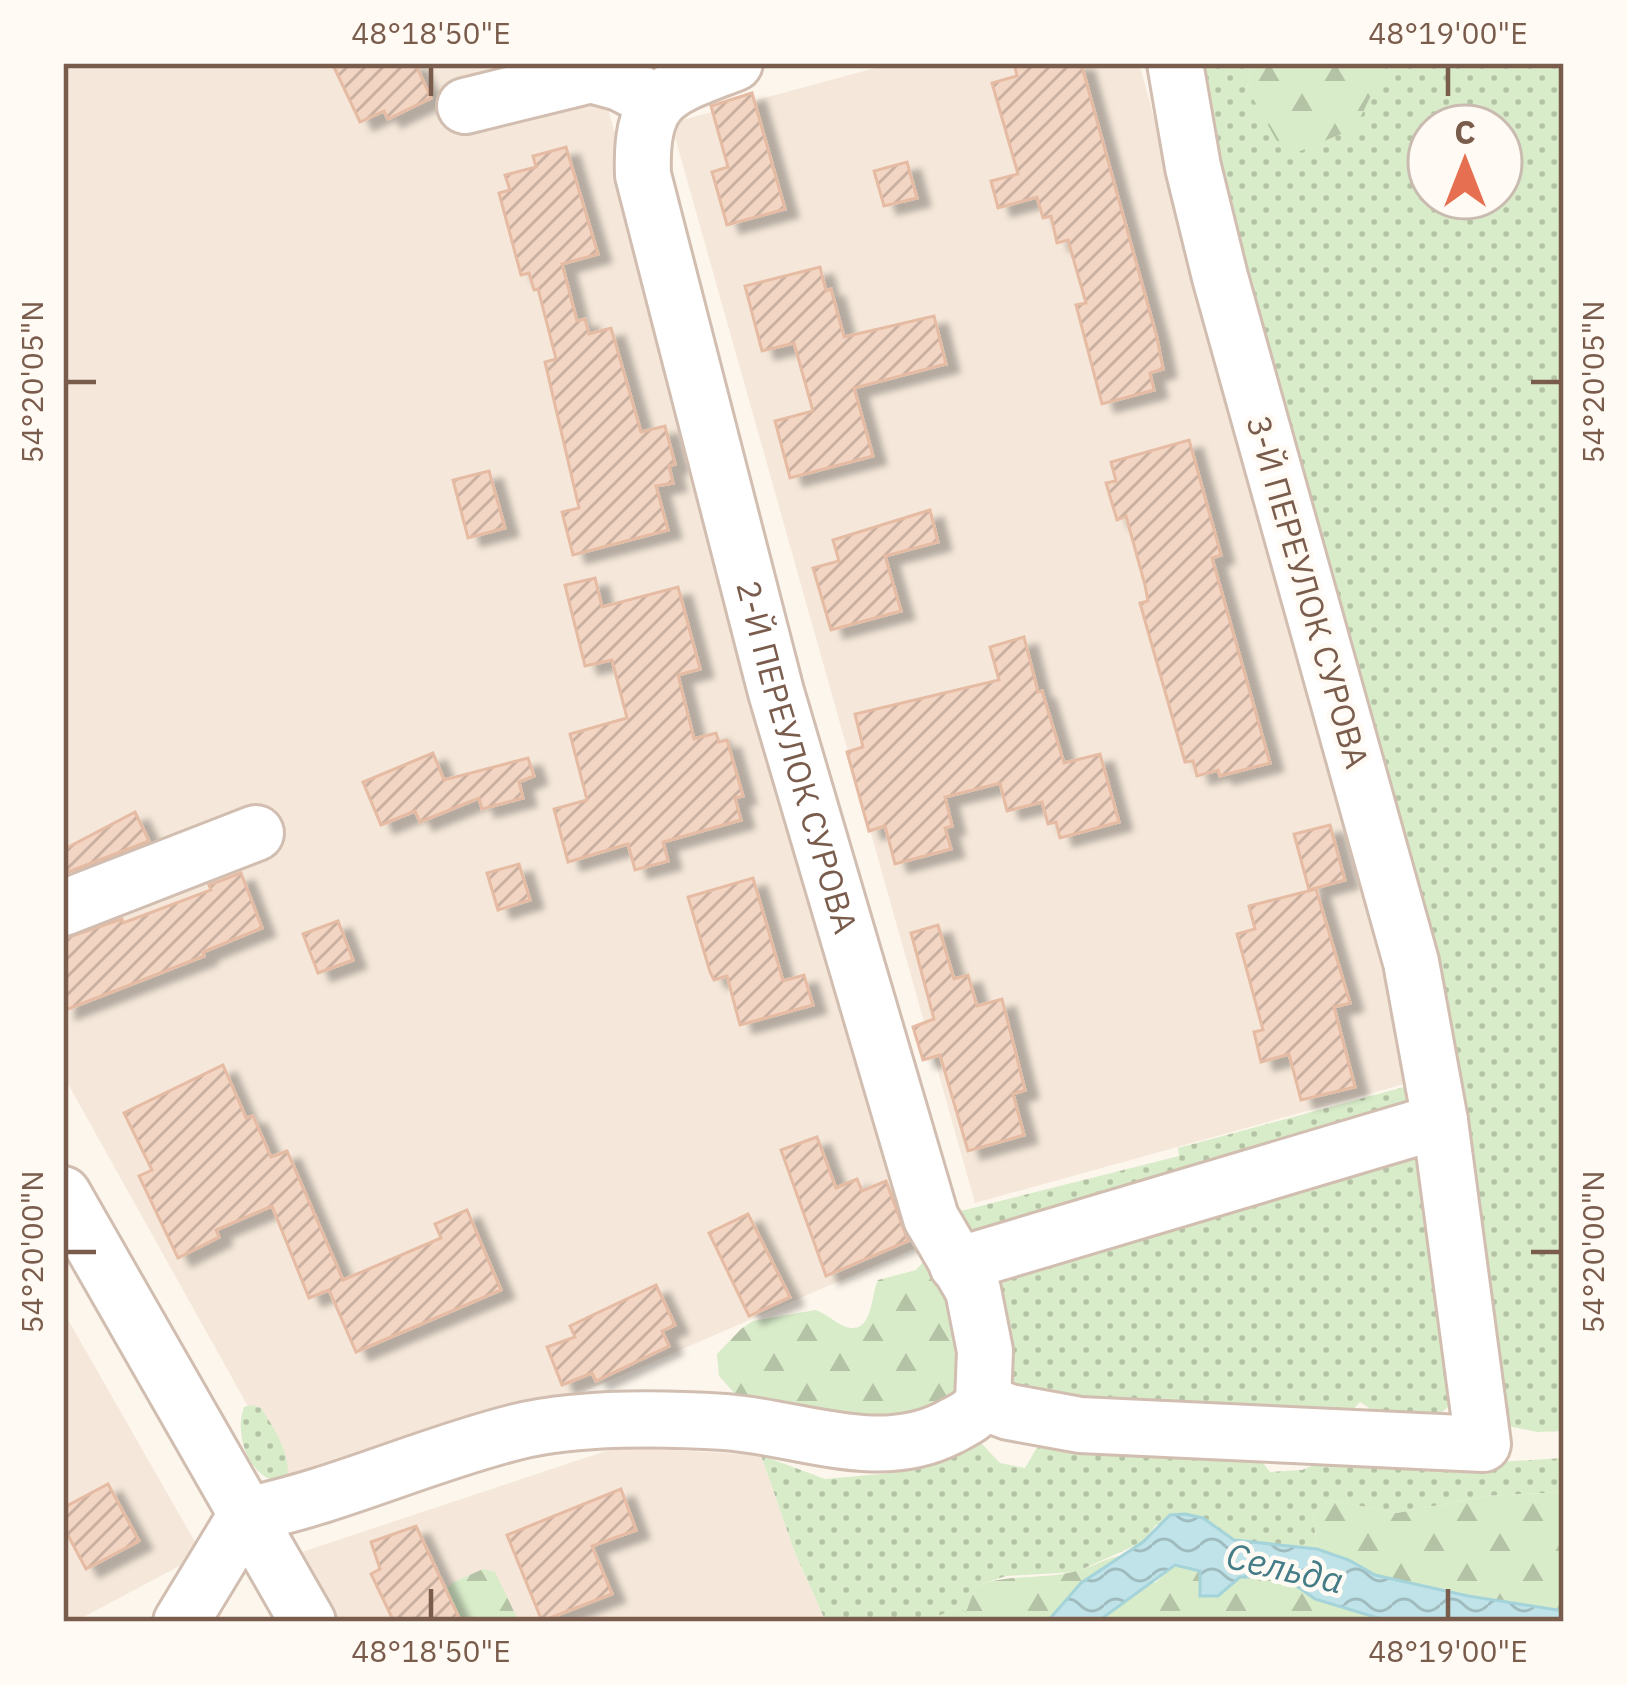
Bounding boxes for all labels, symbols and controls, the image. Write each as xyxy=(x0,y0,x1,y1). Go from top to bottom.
text: 48°18'50"E xyxy=(351,13,511,52)
text: 48°19'00"E xyxy=(1368,13,1528,52)
north arrow xyxy=(1405,102,1525,222)
text: С xyxy=(1454,110,1476,153)
text: 54°20'05"N xyxy=(12,300,51,464)
text: 54°20'05"N xyxy=(1573,300,1612,464)
street label: 3-Й ПЕРЕУЛОК СУРОВА xyxy=(1238,411,1379,773)
street label: 2-Й ПЕРЕУЛОК СУРОВА xyxy=(727,576,868,938)
text: 54°20'00"N xyxy=(12,1170,51,1334)
text: 54°20'00"N xyxy=(1573,1170,1612,1334)
water label: Сельда xyxy=(1222,1531,1348,1604)
text: 48°18'50"E xyxy=(351,1631,511,1670)
text: 48°19'00"E xyxy=(1368,1631,1528,1670)

